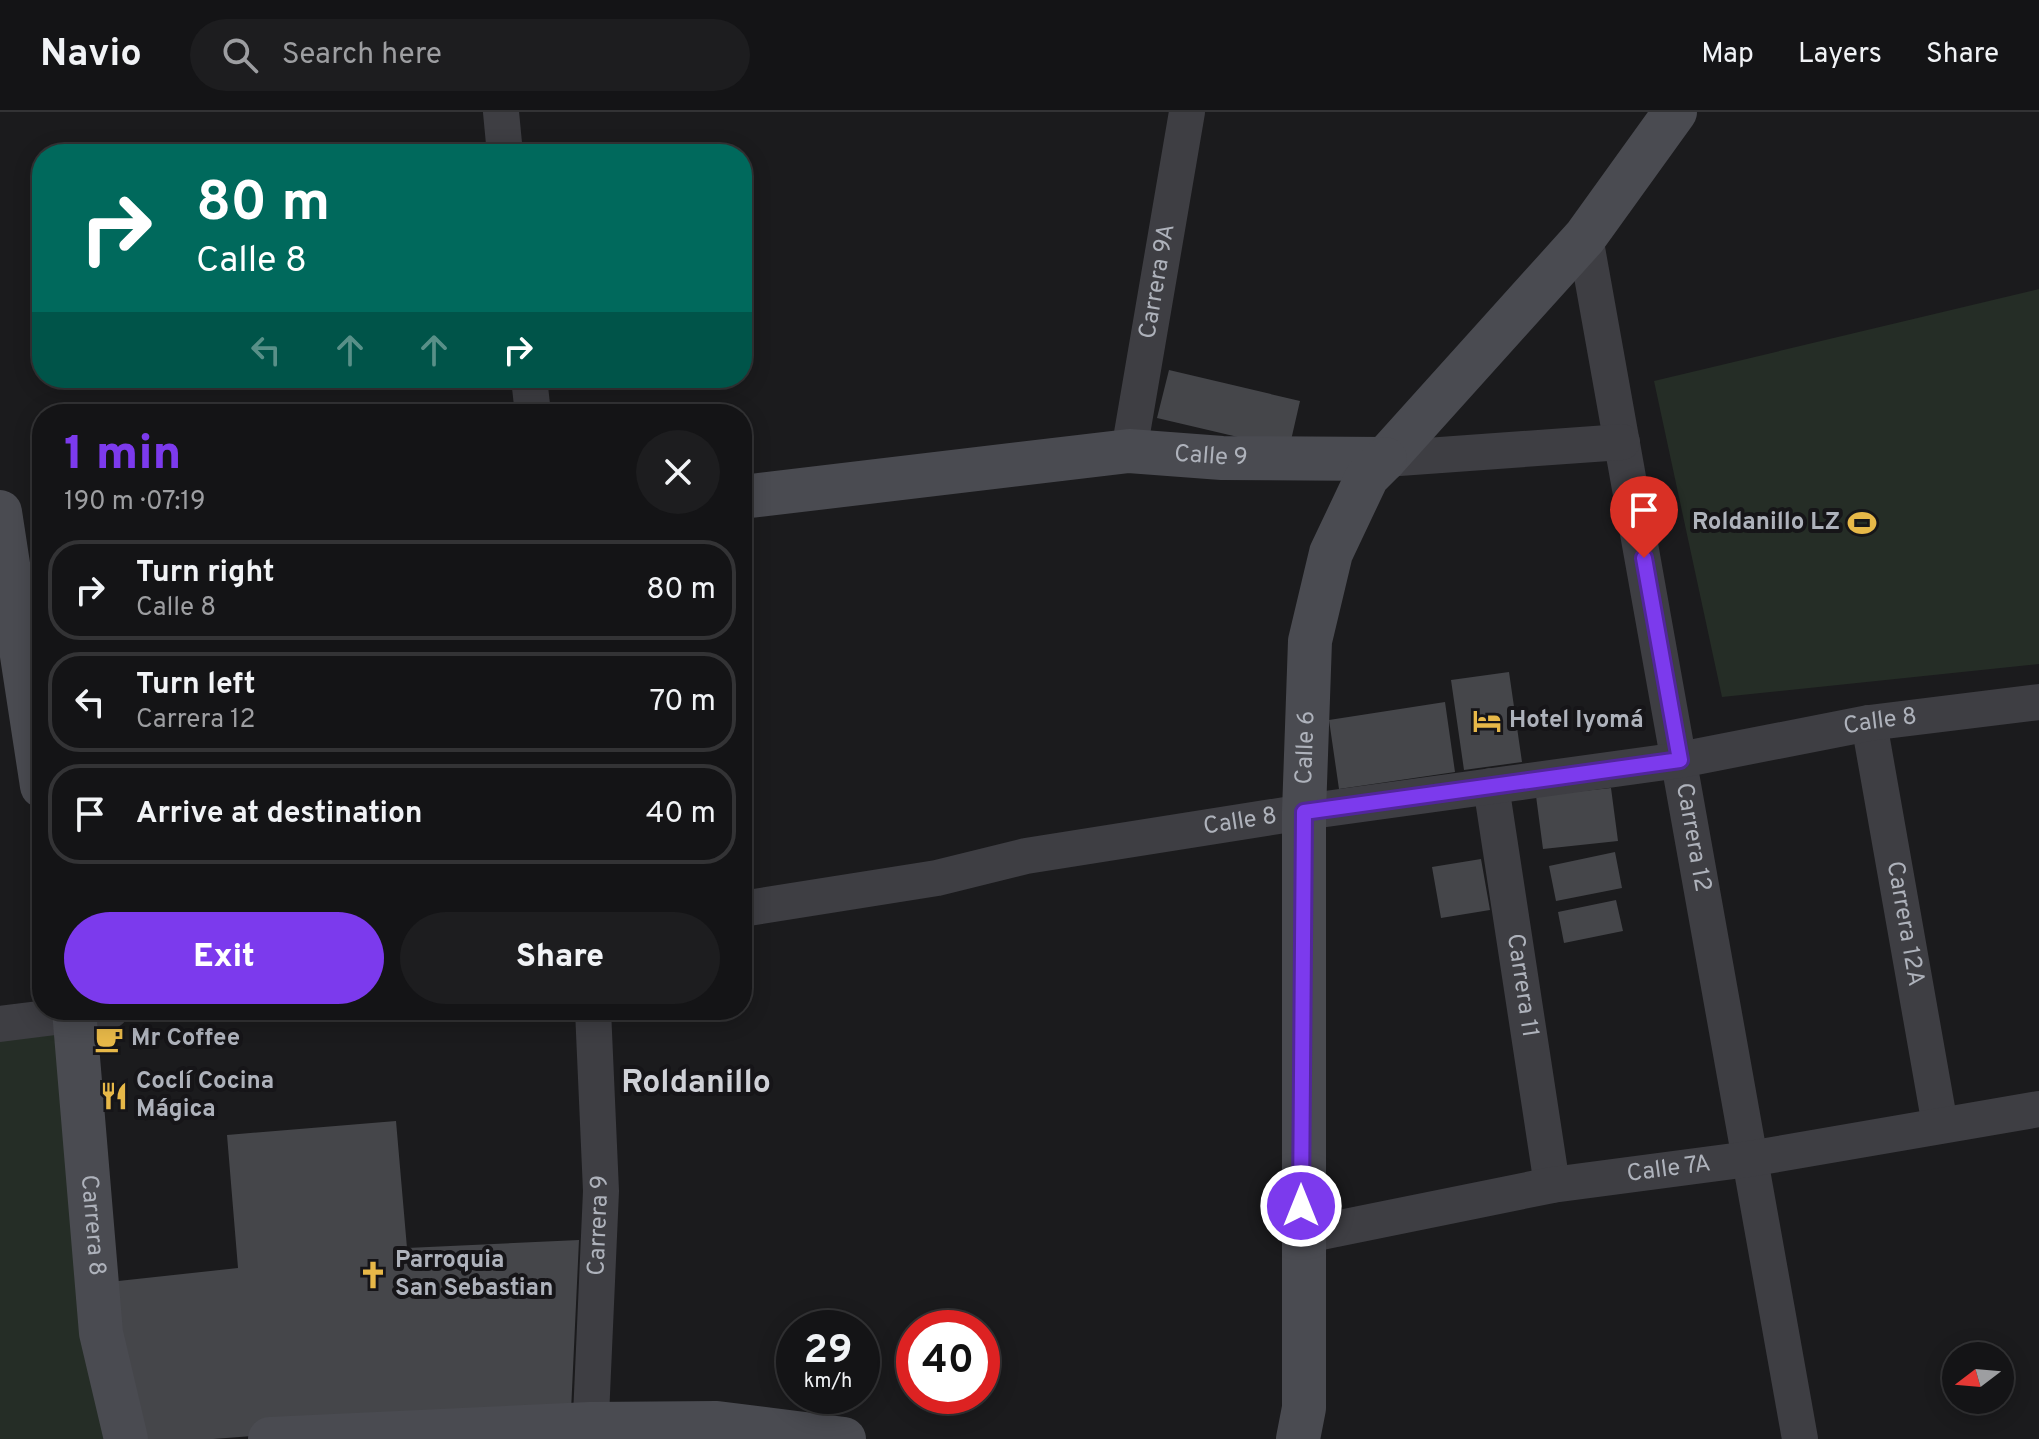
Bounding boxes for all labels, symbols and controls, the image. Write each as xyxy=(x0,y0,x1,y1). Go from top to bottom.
search box xyxy=(190,19,750,91)
text: Navio xyxy=(40,31,142,80)
icon: search xyxy=(218,33,262,77)
text: Search here xyxy=(282,37,442,74)
text: Map xyxy=(1701,37,1754,73)
text: Layers xyxy=(1798,37,1882,73)
text: Share xyxy=(1926,37,1999,73)
text: 80 m xyxy=(196,170,330,240)
icon: right xyxy=(64,176,168,280)
street label: Carrera 9A xyxy=(1133,222,1183,341)
text: Calle 8 xyxy=(196,239,307,285)
icon: left xyxy=(244,328,288,372)
icon: ahead xyxy=(328,328,372,372)
icon: ahead xyxy=(412,328,456,372)
icon: right xyxy=(496,328,540,372)
text: 1 min xyxy=(64,426,181,486)
button: close xyxy=(636,430,720,514)
street label: Calle 9 xyxy=(1173,439,1248,473)
pin xyxy=(1610,476,1678,558)
text: 190 m · 07:19 xyxy=(64,486,206,519)
icon: arrive xyxy=(1622,488,1666,532)
place label: Roldanillo LZ xyxy=(1692,508,1840,538)
sports icon: Roldanillo LZ xyxy=(1847,508,1877,538)
text: Turn right xyxy=(136,555,274,592)
icon: right xyxy=(68,568,112,612)
text: 80 m xyxy=(646,572,716,609)
text: Calle 8 xyxy=(136,592,216,625)
text: Turn left xyxy=(136,667,256,704)
icon: left xyxy=(68,680,112,724)
text: 70 m xyxy=(650,684,716,721)
street label: Calle 8 xyxy=(1841,702,1919,743)
text: Carrera 12 xyxy=(136,704,256,737)
hotel icon: Hotel Iyomá xyxy=(1472,706,1502,736)
place label: Hotel Iyomá xyxy=(1509,706,1644,736)
street label: Calle 6 xyxy=(1290,710,1323,785)
street label: Carrera 12 xyxy=(1668,781,1717,894)
icon: arrive xyxy=(68,792,112,836)
text: Arrive at destination xyxy=(136,796,422,833)
text: 40 m xyxy=(646,796,716,833)
street label: Calle 8 xyxy=(1201,801,1279,843)
street label: Carrera 12A xyxy=(1879,859,1930,989)
button: Exit xyxy=(64,912,384,1004)
button: Share xyxy=(400,912,720,1004)
street label: Carrera 11 xyxy=(1499,932,1544,1040)
cafe icon: Mr Coffee xyxy=(94,1024,124,1054)
place label: Mr Coffee xyxy=(131,1024,240,1054)
district label: Roldanillo xyxy=(621,1064,771,1104)
place label: Coclí Cocina Mágica xyxy=(136,1067,274,1125)
restaurant icon: Coclí Cocina Mágica xyxy=(99,1081,129,1111)
street label: Calle 7A xyxy=(1625,1149,1713,1190)
position arrow xyxy=(1259,1164,1343,1248)
street label: Carrera 8 xyxy=(73,1173,111,1277)
street label: Carrera 9 xyxy=(582,1174,616,1276)
place label: Parroquia San Sebastian xyxy=(395,1246,553,1304)
church icon: Parroquia San Sebastian xyxy=(358,1260,388,1290)
speed limit sign: 40 xyxy=(896,1310,1000,1414)
text: 29 xyxy=(803,1327,853,1377)
north arrow xyxy=(1942,1342,2014,1414)
map controls xyxy=(1942,1342,2014,1414)
text: km/h xyxy=(804,1369,852,1395)

